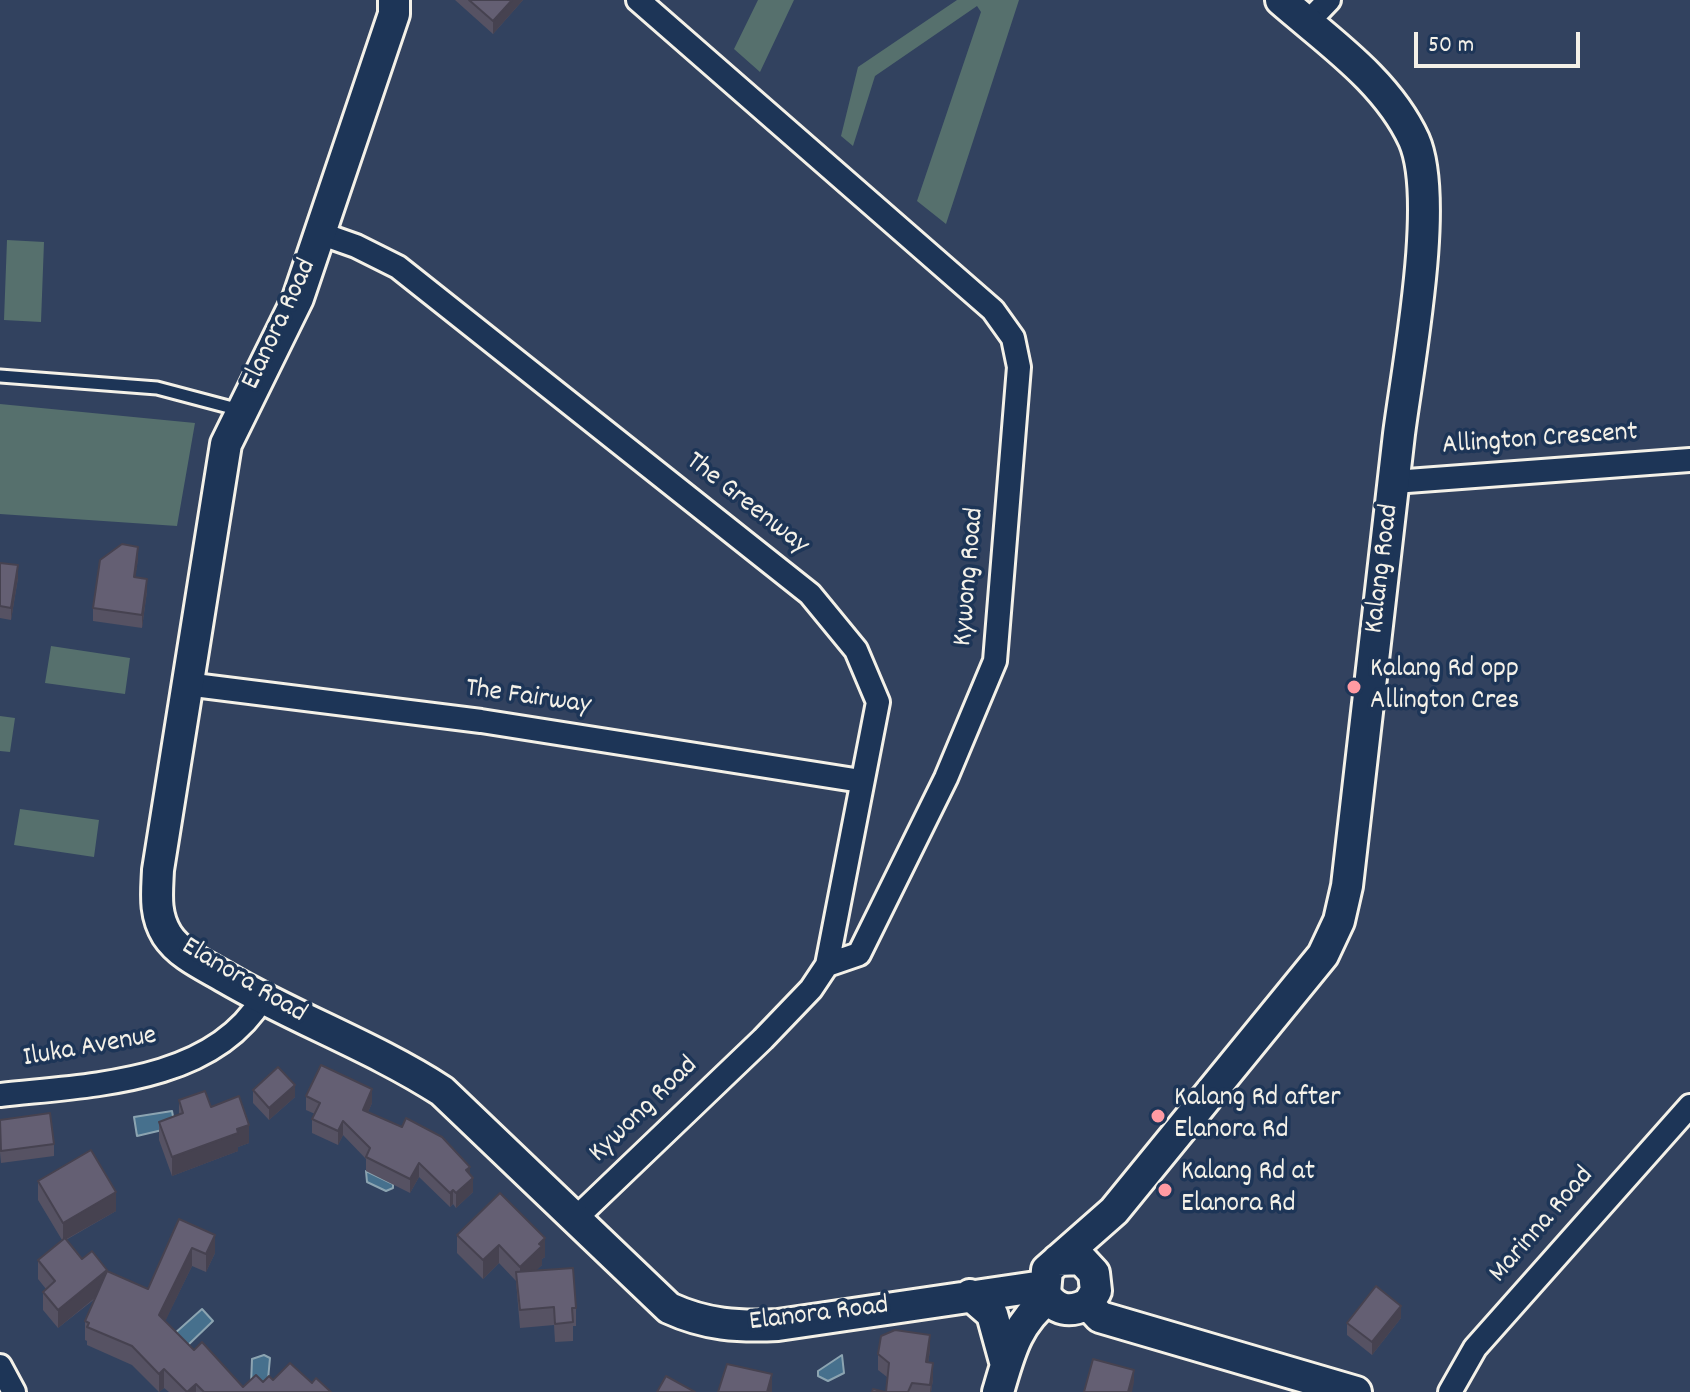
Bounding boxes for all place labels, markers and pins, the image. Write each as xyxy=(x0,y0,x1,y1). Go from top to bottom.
place label: Kalang Rd opp Allington Cres xyxy=(1370,654,1519,720)
marker: Kalang Rd opp Allington Cres xyxy=(1345,678,1363,696)
place label: Kalang Rd after Elanora Rd xyxy=(1174,1083,1341,1149)
marker: Kalang Rd after Elanora Rd xyxy=(1149,1107,1167,1125)
place label: Kalang Rd at Elanora Rd xyxy=(1181,1157,1315,1223)
marker: Kalang Rd at Elanora Rd xyxy=(1156,1181,1174,1199)

